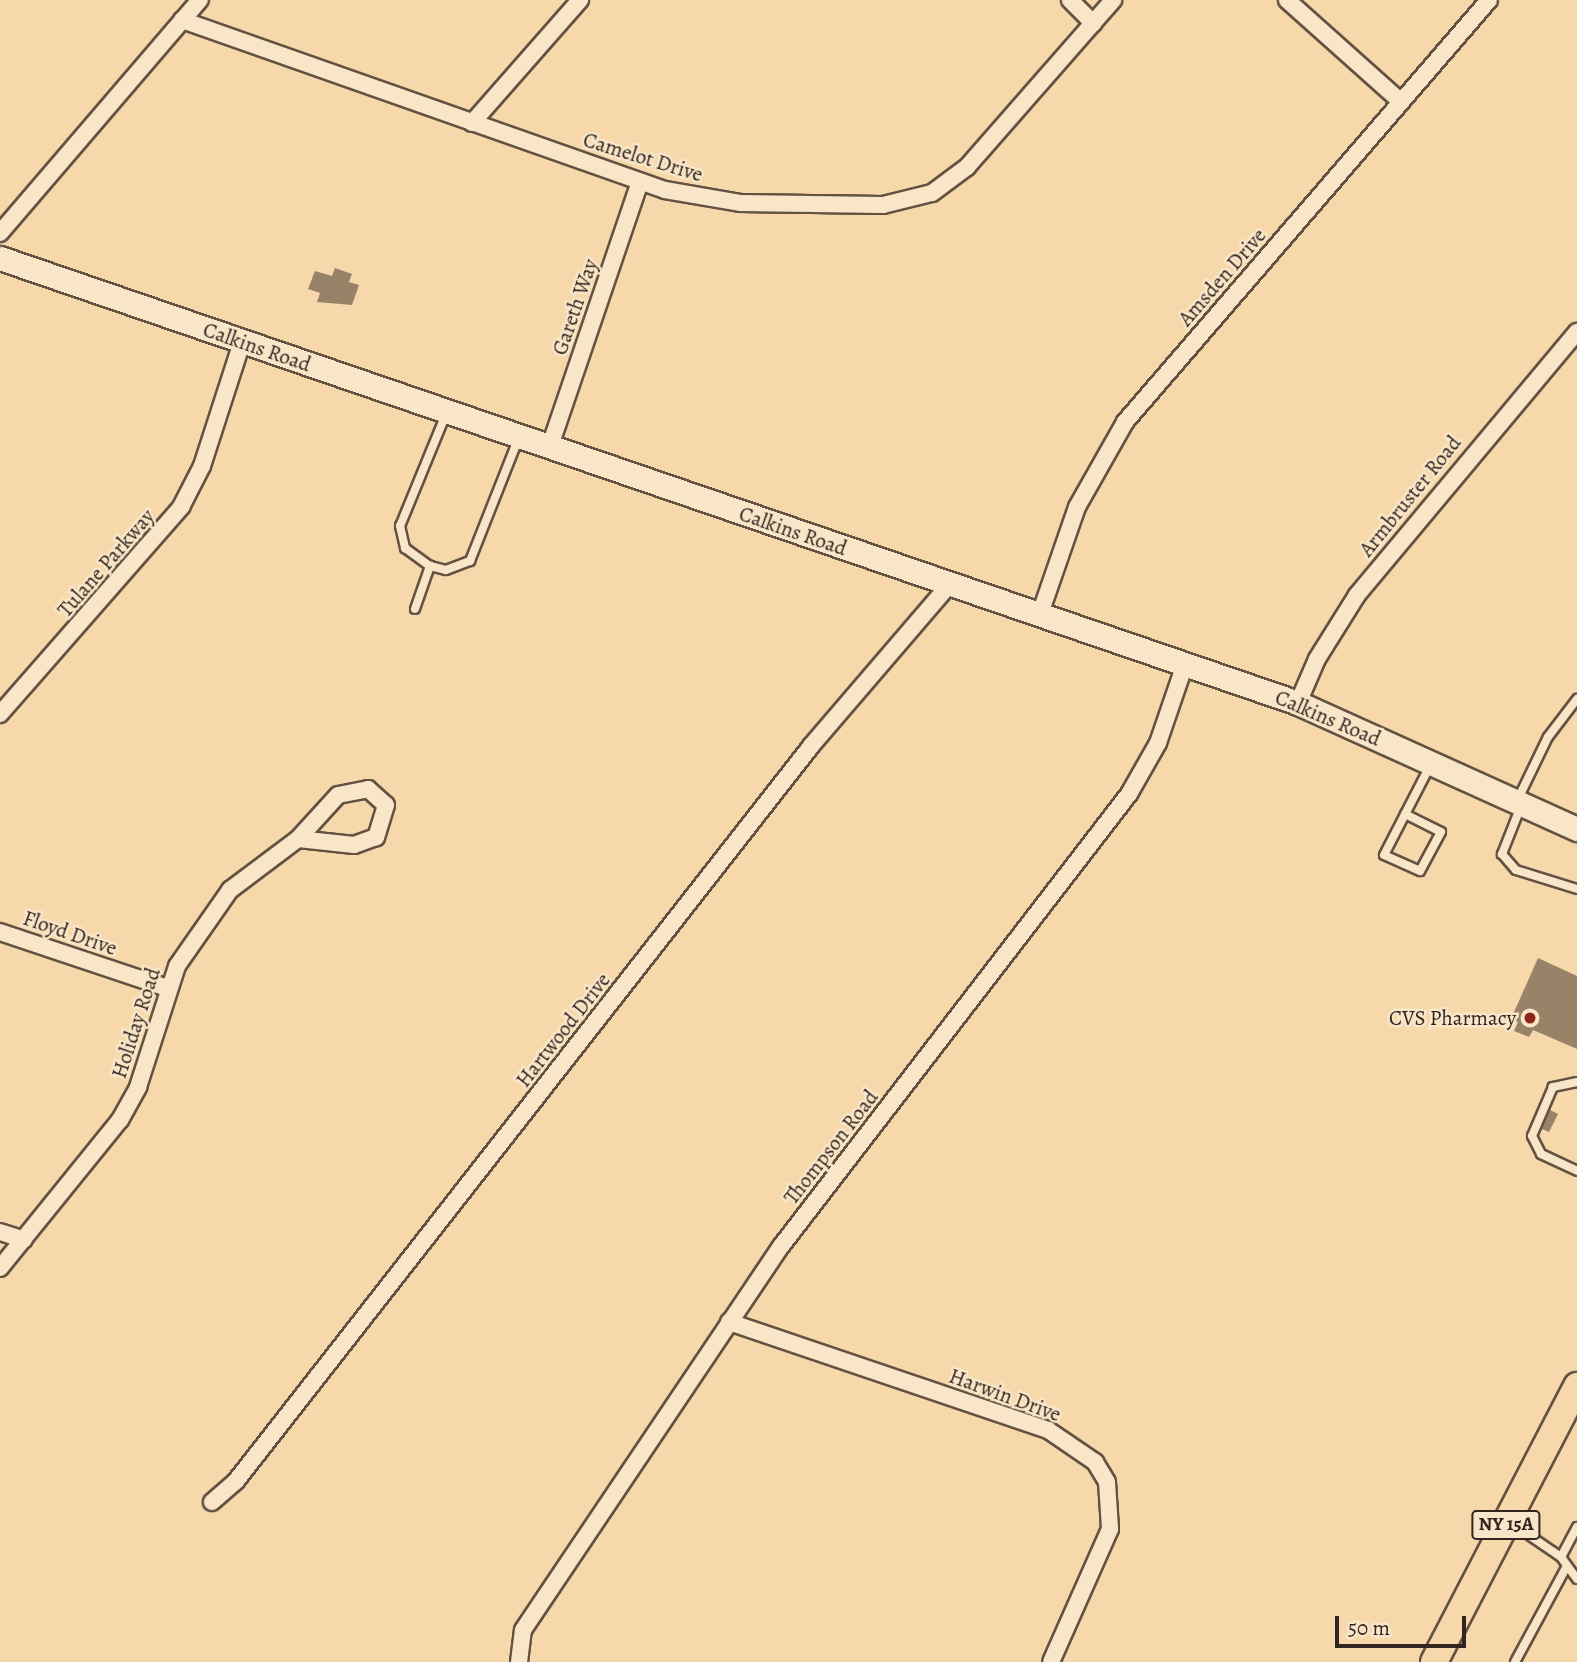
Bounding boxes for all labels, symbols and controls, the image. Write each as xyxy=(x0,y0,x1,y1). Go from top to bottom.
street label: Camelot Drive xyxy=(580,127,706,187)
street label: Amsden Drive xyxy=(1173,223,1271,331)
street label: Gareth Way xyxy=(547,256,603,358)
street label: Calkins Road xyxy=(200,317,314,377)
street label: Armbruster Road xyxy=(1354,431,1466,561)
street label: Calkins Road xyxy=(736,501,850,561)
street label: Tulane Parkway xyxy=(52,504,160,622)
street label: Calkins Road xyxy=(1271,684,1385,752)
street label: Floyd Drive xyxy=(20,905,120,961)
street label: Holiday Road xyxy=(106,965,166,1081)
street label: Hartwood Drive xyxy=(511,968,615,1092)
place label: CVS Pharmacy xyxy=(1389,1005,1516,1031)
marker: CVS Pharmacy xyxy=(1522,1010,1538,1026)
street label: Thompson Road xyxy=(779,1085,883,1209)
street label: Harwin Drive xyxy=(946,1363,1064,1427)
road number: NY 15A xyxy=(1471,1510,1541,1540)
scale bar xyxy=(1339,1602,1470,1646)
text: 50 m xyxy=(1348,1614,1390,1642)

